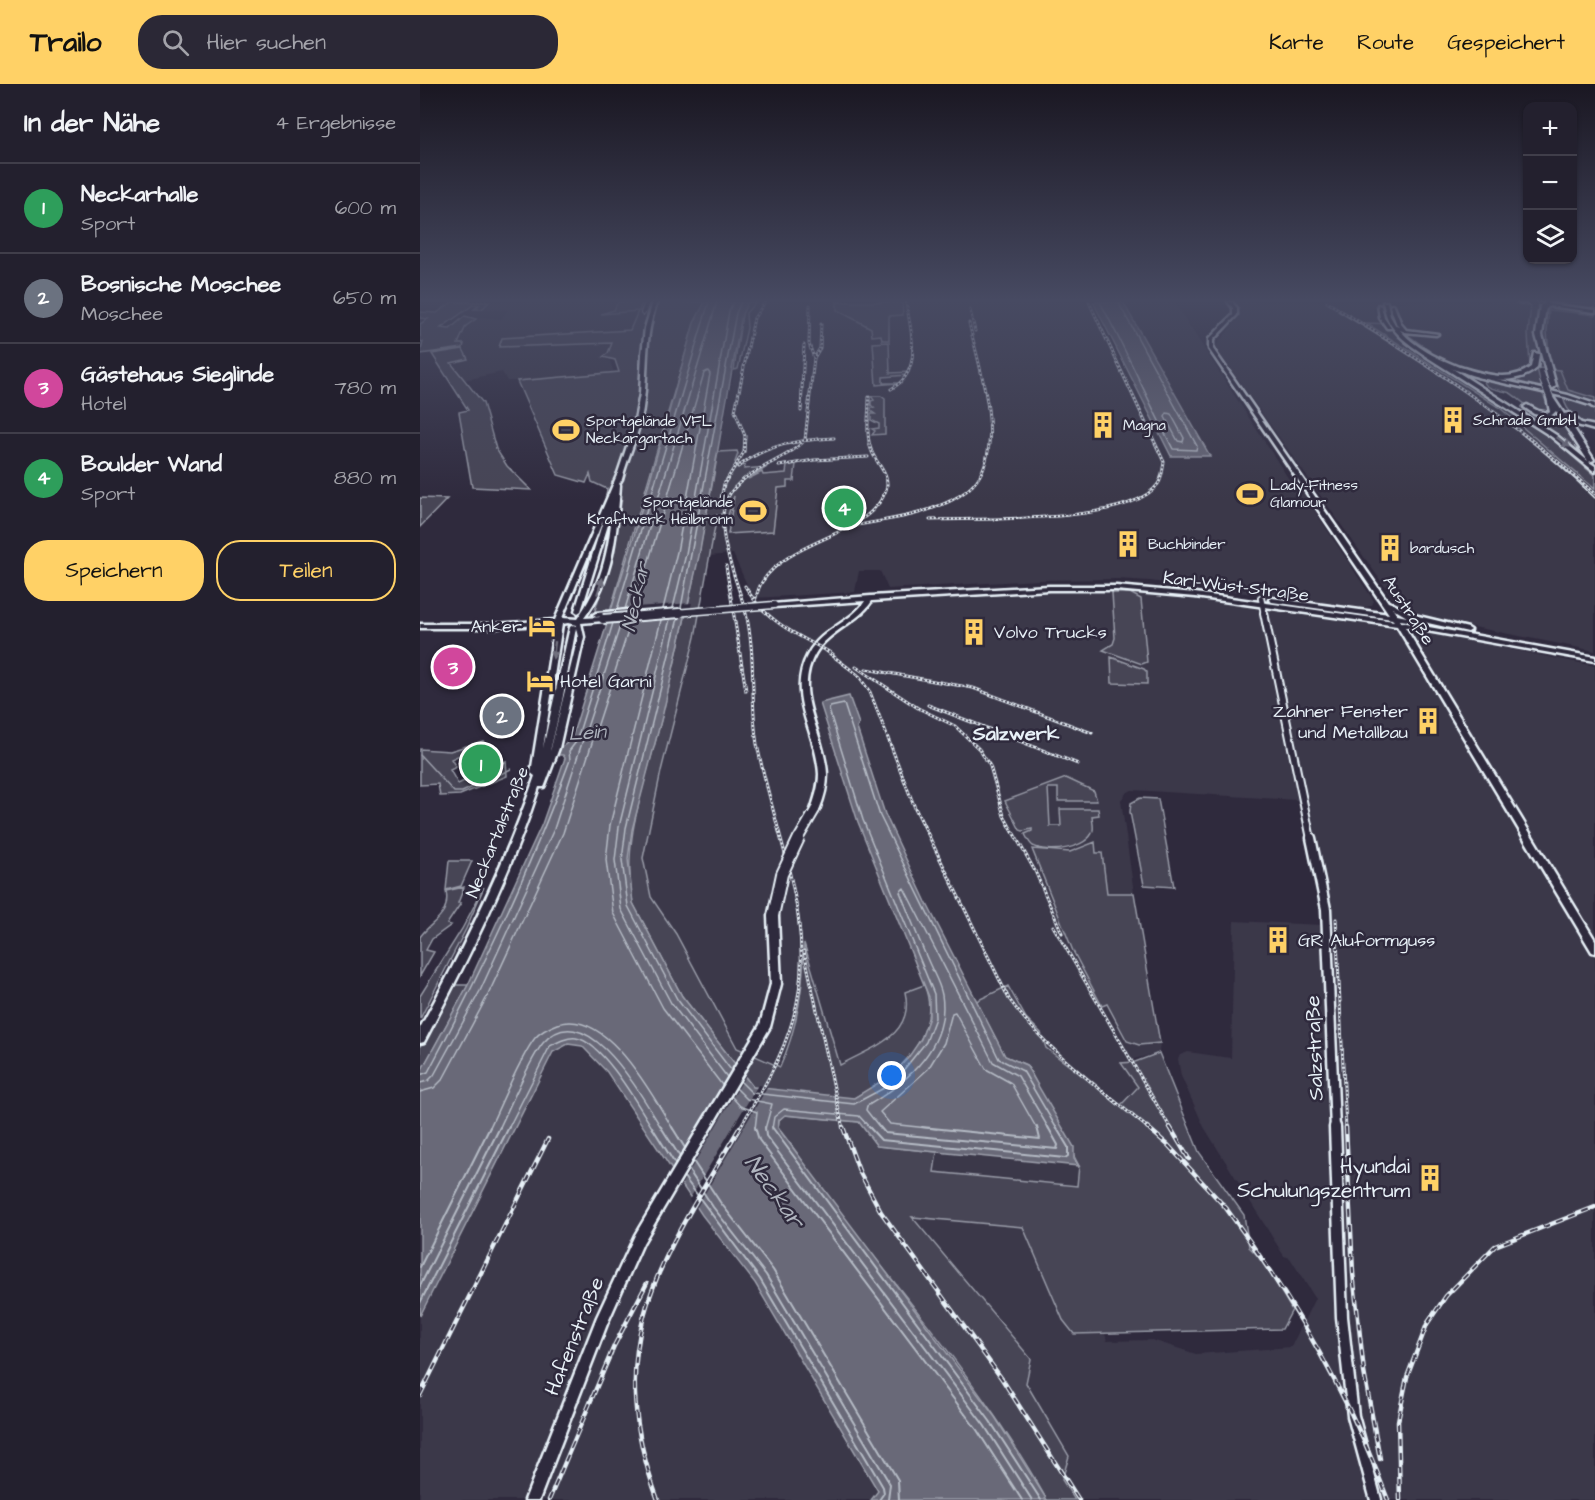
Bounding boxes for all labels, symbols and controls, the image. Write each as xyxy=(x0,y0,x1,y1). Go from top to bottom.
search box xyxy=(138,15,558,69)
text: Trailo xyxy=(30,23,102,62)
icon: search xyxy=(159,26,192,59)
text: Hier suchen xyxy=(207,27,326,58)
text: Karte xyxy=(1269,28,1324,57)
text: Route xyxy=(1357,28,1414,57)
text: Gespeichert xyxy=(1447,28,1565,57)
map controls xyxy=(1523,102,1577,264)
button: + xyxy=(1523,102,1577,156)
text: In der Nähe xyxy=(24,105,160,141)
text: 4 Ergebnisse xyxy=(275,109,396,137)
button: − xyxy=(1523,156,1577,210)
text: Neckarhalle xyxy=(81,179,198,210)
text: 1 xyxy=(42,194,45,222)
text: 600 m xyxy=(335,194,396,222)
text: Sport xyxy=(81,210,135,238)
button: layers xyxy=(1523,210,1577,264)
text: Bosnische Moschee xyxy=(81,269,281,300)
text: 2 xyxy=(38,284,49,312)
text: 650 m xyxy=(333,284,396,312)
text: Moschee xyxy=(81,300,163,328)
text: Gästehaus Sieglinde xyxy=(81,359,274,390)
text: 3 xyxy=(38,374,49,402)
text: 780 m xyxy=(335,374,396,402)
text: Hotel xyxy=(81,390,126,418)
building icon: Schrade GmbH xyxy=(1438,405,1468,435)
building icon: Magna xyxy=(1088,410,1118,440)
place label: Schrade GmbH xyxy=(1473,410,1577,431)
place label: Sportgelände VFL Neckargartach xyxy=(586,411,713,450)
sports icon: Sportgelände VFL Neckargartach xyxy=(551,415,581,445)
place label: Magna xyxy=(1123,415,1166,437)
one-way arrow xyxy=(1556,436,1571,448)
text: Boulder Wand xyxy=(81,449,222,480)
text: 4 xyxy=(37,464,50,492)
text: 880 m xyxy=(334,464,396,492)
place label: Lady-Fitness Glamour xyxy=(1270,475,1358,513)
sports icon: Lady-Fitness Glamour xyxy=(1235,479,1265,509)
text: Sport xyxy=(81,480,135,508)
pin: 4 xyxy=(824,486,864,530)
place label: Sportgelände Kraftwerk Heilbronn xyxy=(587,492,733,530)
sports icon: Sportgelände Kraftwerk Heilbronn xyxy=(738,496,768,526)
building icon: Buchbinder xyxy=(1113,529,1143,559)
building icon: bardusch xyxy=(1375,533,1405,563)
place label: Buchbinder xyxy=(1148,534,1225,555)
place label: bardusch xyxy=(1410,538,1475,559)
button: Speichern xyxy=(24,540,204,601)
button: Teilen xyxy=(216,540,396,601)
water label: Neckar xyxy=(615,558,657,634)
street label: Karl-Wüst-Straße xyxy=(1162,565,1311,608)
street label: Austraße xyxy=(1377,571,1441,650)
one-way arrow xyxy=(595,577,605,595)
hotel icon: Anker xyxy=(527,611,557,641)
place label: Anker xyxy=(471,614,522,639)
building icon: Volvo Trucks xyxy=(959,617,989,647)
place label: Volvo Trucks xyxy=(994,620,1107,645)
one-way arrow xyxy=(549,640,558,659)
pin: 3 xyxy=(434,644,472,690)
hotel icon: Hotel Garni xyxy=(525,666,555,696)
place label: Hotel Garni xyxy=(560,669,652,694)
pin: 2 xyxy=(482,694,521,738)
place label: Zahner Fenster und Metallbau xyxy=(1273,699,1408,745)
building icon: Zahner Fenster und Metallbau xyxy=(1413,706,1443,736)
water label: Lein xyxy=(567,718,609,748)
district label: Salzwerk xyxy=(972,720,1060,748)
pin: 1 xyxy=(462,742,500,786)
street label: Neckartalstraße xyxy=(460,762,535,902)
building icon: GR Aluformguss xyxy=(1263,925,1293,955)
place label: GR Aluformguss xyxy=(1298,928,1435,954)
street label: Salzstraße xyxy=(1298,995,1331,1101)
your location xyxy=(877,1061,906,1090)
water label: Neckar xyxy=(736,1148,814,1238)
place label: Hyundai Schulungszentrum xyxy=(1237,1152,1411,1207)
building icon: Hyundai Schulungszentrum xyxy=(1415,1163,1445,1193)
street label: Hafenstraße xyxy=(538,1273,611,1400)

